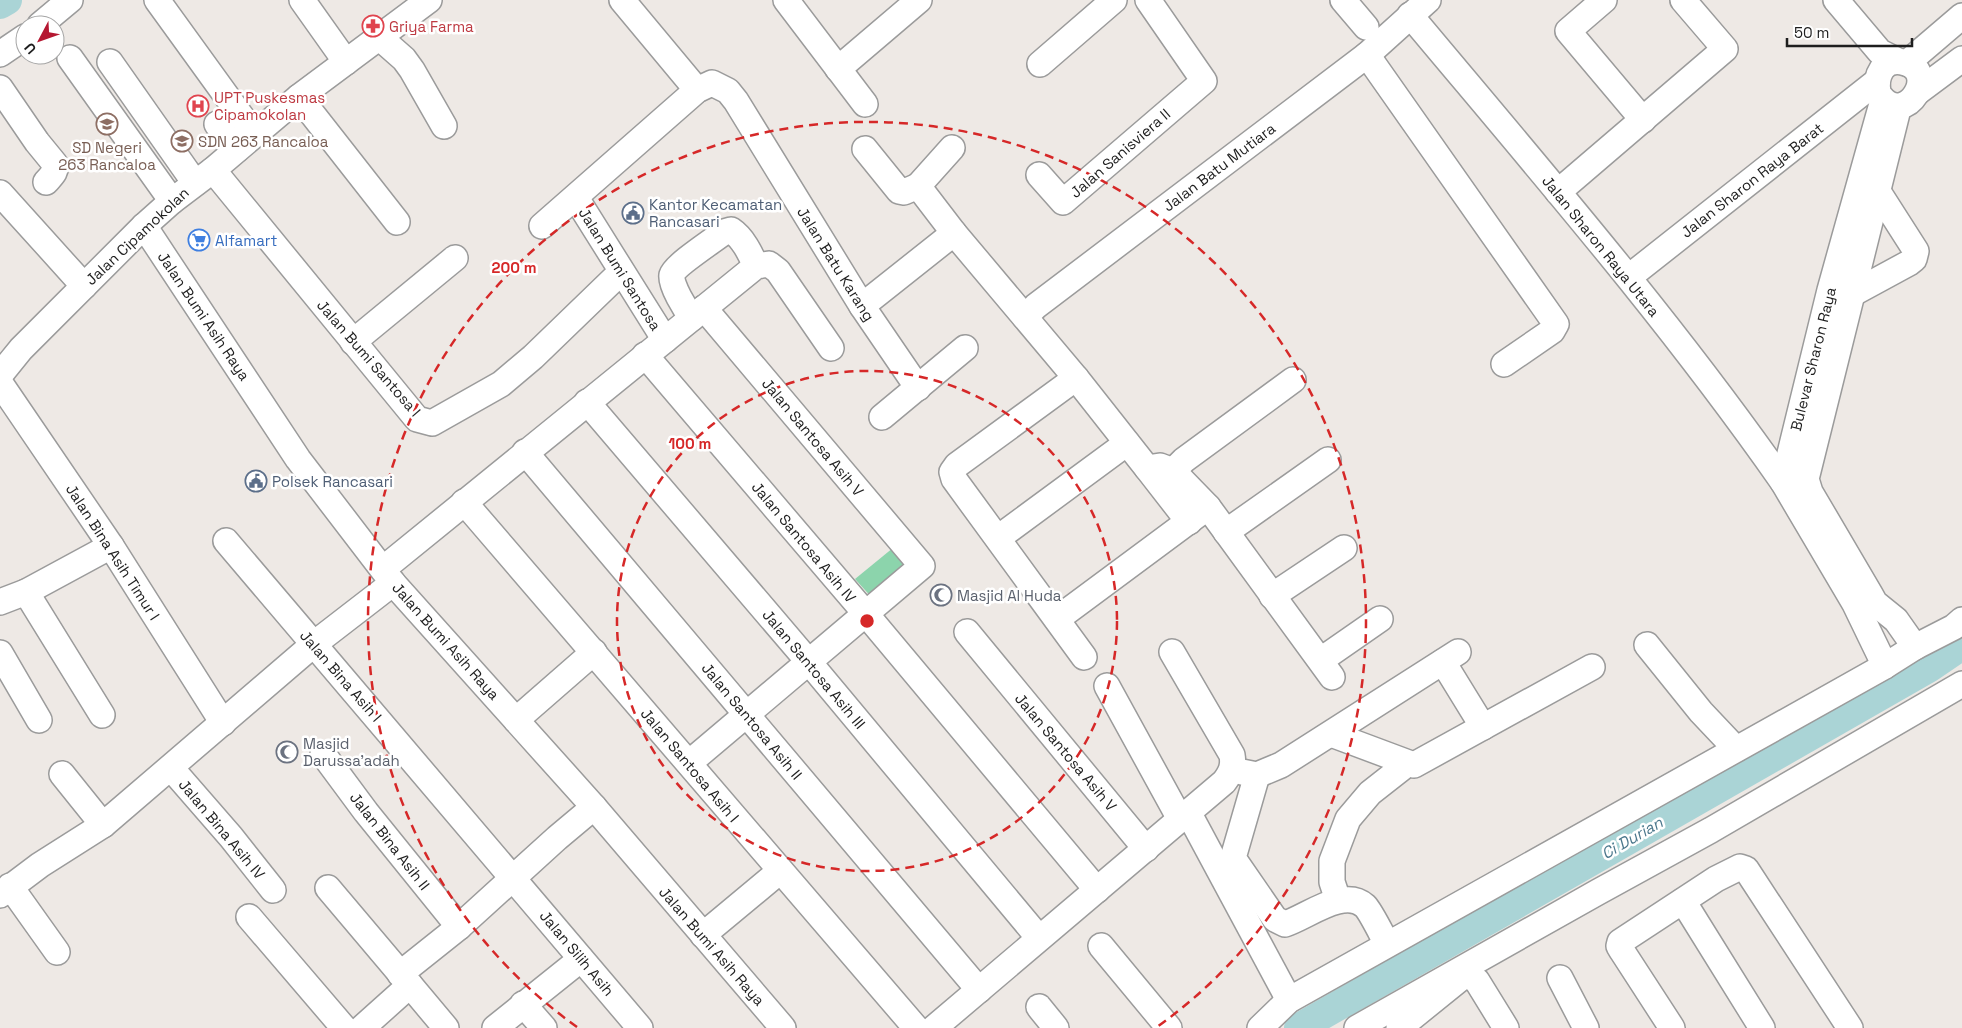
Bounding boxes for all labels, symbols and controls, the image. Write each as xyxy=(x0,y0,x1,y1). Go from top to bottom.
pharmacy icon: Griya Farma xyxy=(361,14,385,38)
north arrow xyxy=(15,15,65,65)
scale bar xyxy=(1787,15,1912,47)
place label: Griya Farma xyxy=(389,17,474,36)
text: 50 m xyxy=(1794,23,1829,42)
text: U xyxy=(20,39,40,58)
place label: UPT Puskesmas Cipamokolan xyxy=(214,88,325,124)
hospital icon: UPT Puskesmas Cipamokolan xyxy=(186,94,210,118)
street label: Jalan Sanisviera II xyxy=(1066,104,1174,202)
school or university icon: SD Negeri 263 Rancaloa xyxy=(95,112,119,136)
street label: Jalan Batu Mutiara xyxy=(1159,118,1279,215)
street label: Jalan Sharon Raya Barat xyxy=(1677,118,1827,242)
school or university icon: SDN 263 Rancaloa xyxy=(170,129,194,153)
place label: SDN 263 Rancaloa xyxy=(198,132,329,151)
place label: SD Negeri 263 Rancaloa xyxy=(58,138,156,174)
street label: Jalan Sharon Raya Utara xyxy=(1538,172,1664,321)
street label: Jalan Cipamokolan xyxy=(81,183,193,289)
place label: Kantor Kecamatan Rancasari xyxy=(649,195,782,231)
public building icon: Kantor Kecamatan Rancasari xyxy=(621,201,645,225)
street label: Jalan Batu Karang xyxy=(793,203,879,325)
street label: Jalan Bumi Santosa xyxy=(575,204,666,334)
supermarket icon: Alfamart xyxy=(187,228,211,252)
place label: Alfamart xyxy=(215,231,277,250)
street label: Jalan Bumi Asih Raya xyxy=(154,248,254,384)
text: 200 m xyxy=(492,258,536,277)
street label: Bulevar Sharon Raya xyxy=(1786,285,1840,433)
street label: Jalan Bumi Santosa I xyxy=(313,296,425,420)
street label: Jalan Santosa Asih V xyxy=(758,374,868,500)
text: 100 m xyxy=(669,434,711,453)
public building icon: Polsek Rancasari xyxy=(244,469,268,493)
place label: Polsek Rancasari xyxy=(272,472,393,491)
street label: Jalan Santosa Asih IV xyxy=(748,478,860,606)
street label: Jalan Bina Asih Timur I xyxy=(62,480,164,624)
street label: Jalan Bumi Asih Raya xyxy=(388,578,504,704)
mosque icon: Masjid Al Huda xyxy=(929,583,953,607)
place label: Masjid Al Huda xyxy=(957,586,1062,605)
street label: Jalan Santosa Asih III xyxy=(758,605,870,733)
centre of rings xyxy=(858,612,876,630)
street label: Jalan Bina Asih I xyxy=(296,626,386,726)
street label: Jalan Santosa Asih II xyxy=(698,659,806,783)
street label: Jalan Santosa Asih V xyxy=(1011,689,1121,815)
street label: Jalan Santosa Asih I xyxy=(637,704,743,826)
place label: Masjid Darussa'adah xyxy=(303,734,400,770)
mosque icon: Masjid Darussa'adah xyxy=(275,740,299,764)
street label: Jalan Bina Asih IV xyxy=(175,775,269,883)
street label: Jalan Bina Asih II xyxy=(346,788,434,894)
water label: Ci Durian xyxy=(1597,811,1668,864)
street label: Jalan Bumi Asih Raya xyxy=(655,883,769,1010)
street label: Jalan Silih Asih xyxy=(536,906,618,1000)

